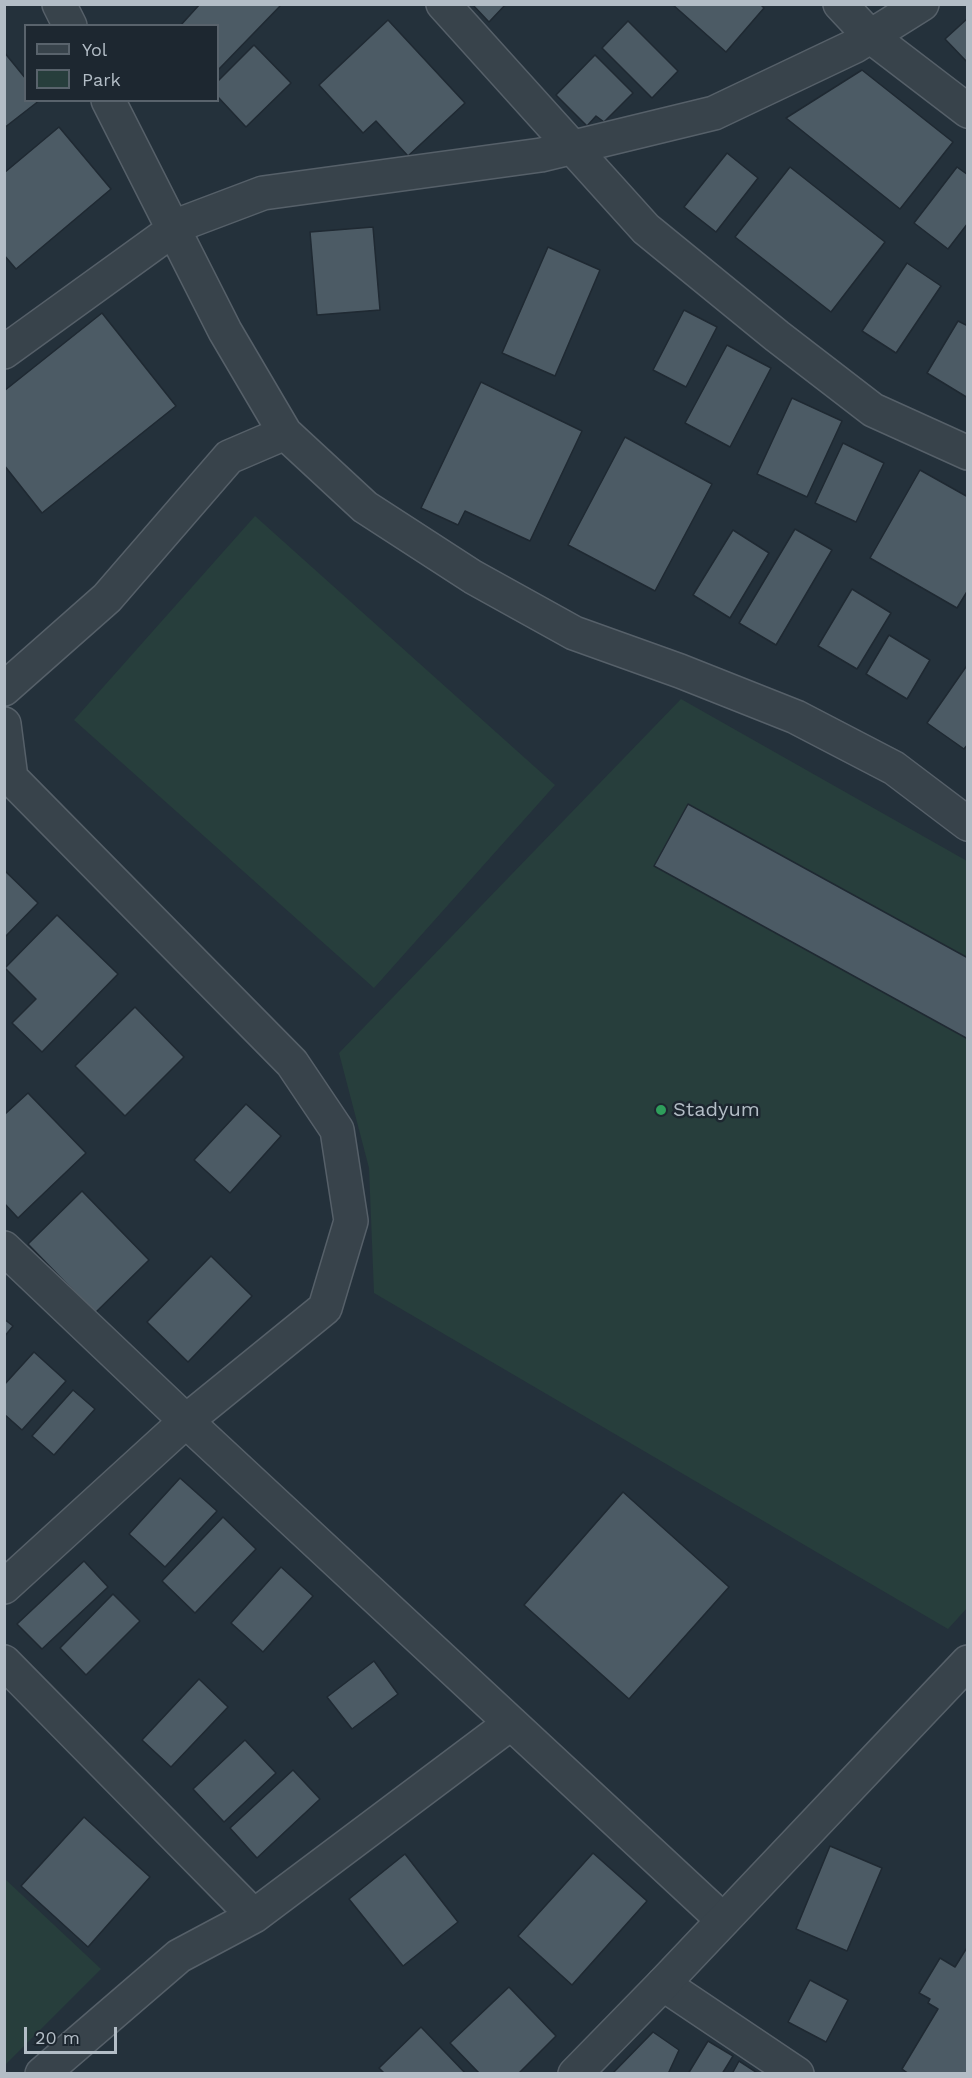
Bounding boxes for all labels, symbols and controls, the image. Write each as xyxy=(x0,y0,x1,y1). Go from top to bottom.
legend xyxy=(24,24,219,102)
text: Yol xyxy=(82,39,107,60)
text: Park xyxy=(82,69,121,90)
place label: Stadyum xyxy=(673,1098,760,1122)
marker: Stadyum xyxy=(654,1103,668,1117)
scale bar xyxy=(27,2015,120,2053)
text: 20 m xyxy=(35,2027,80,2048)

